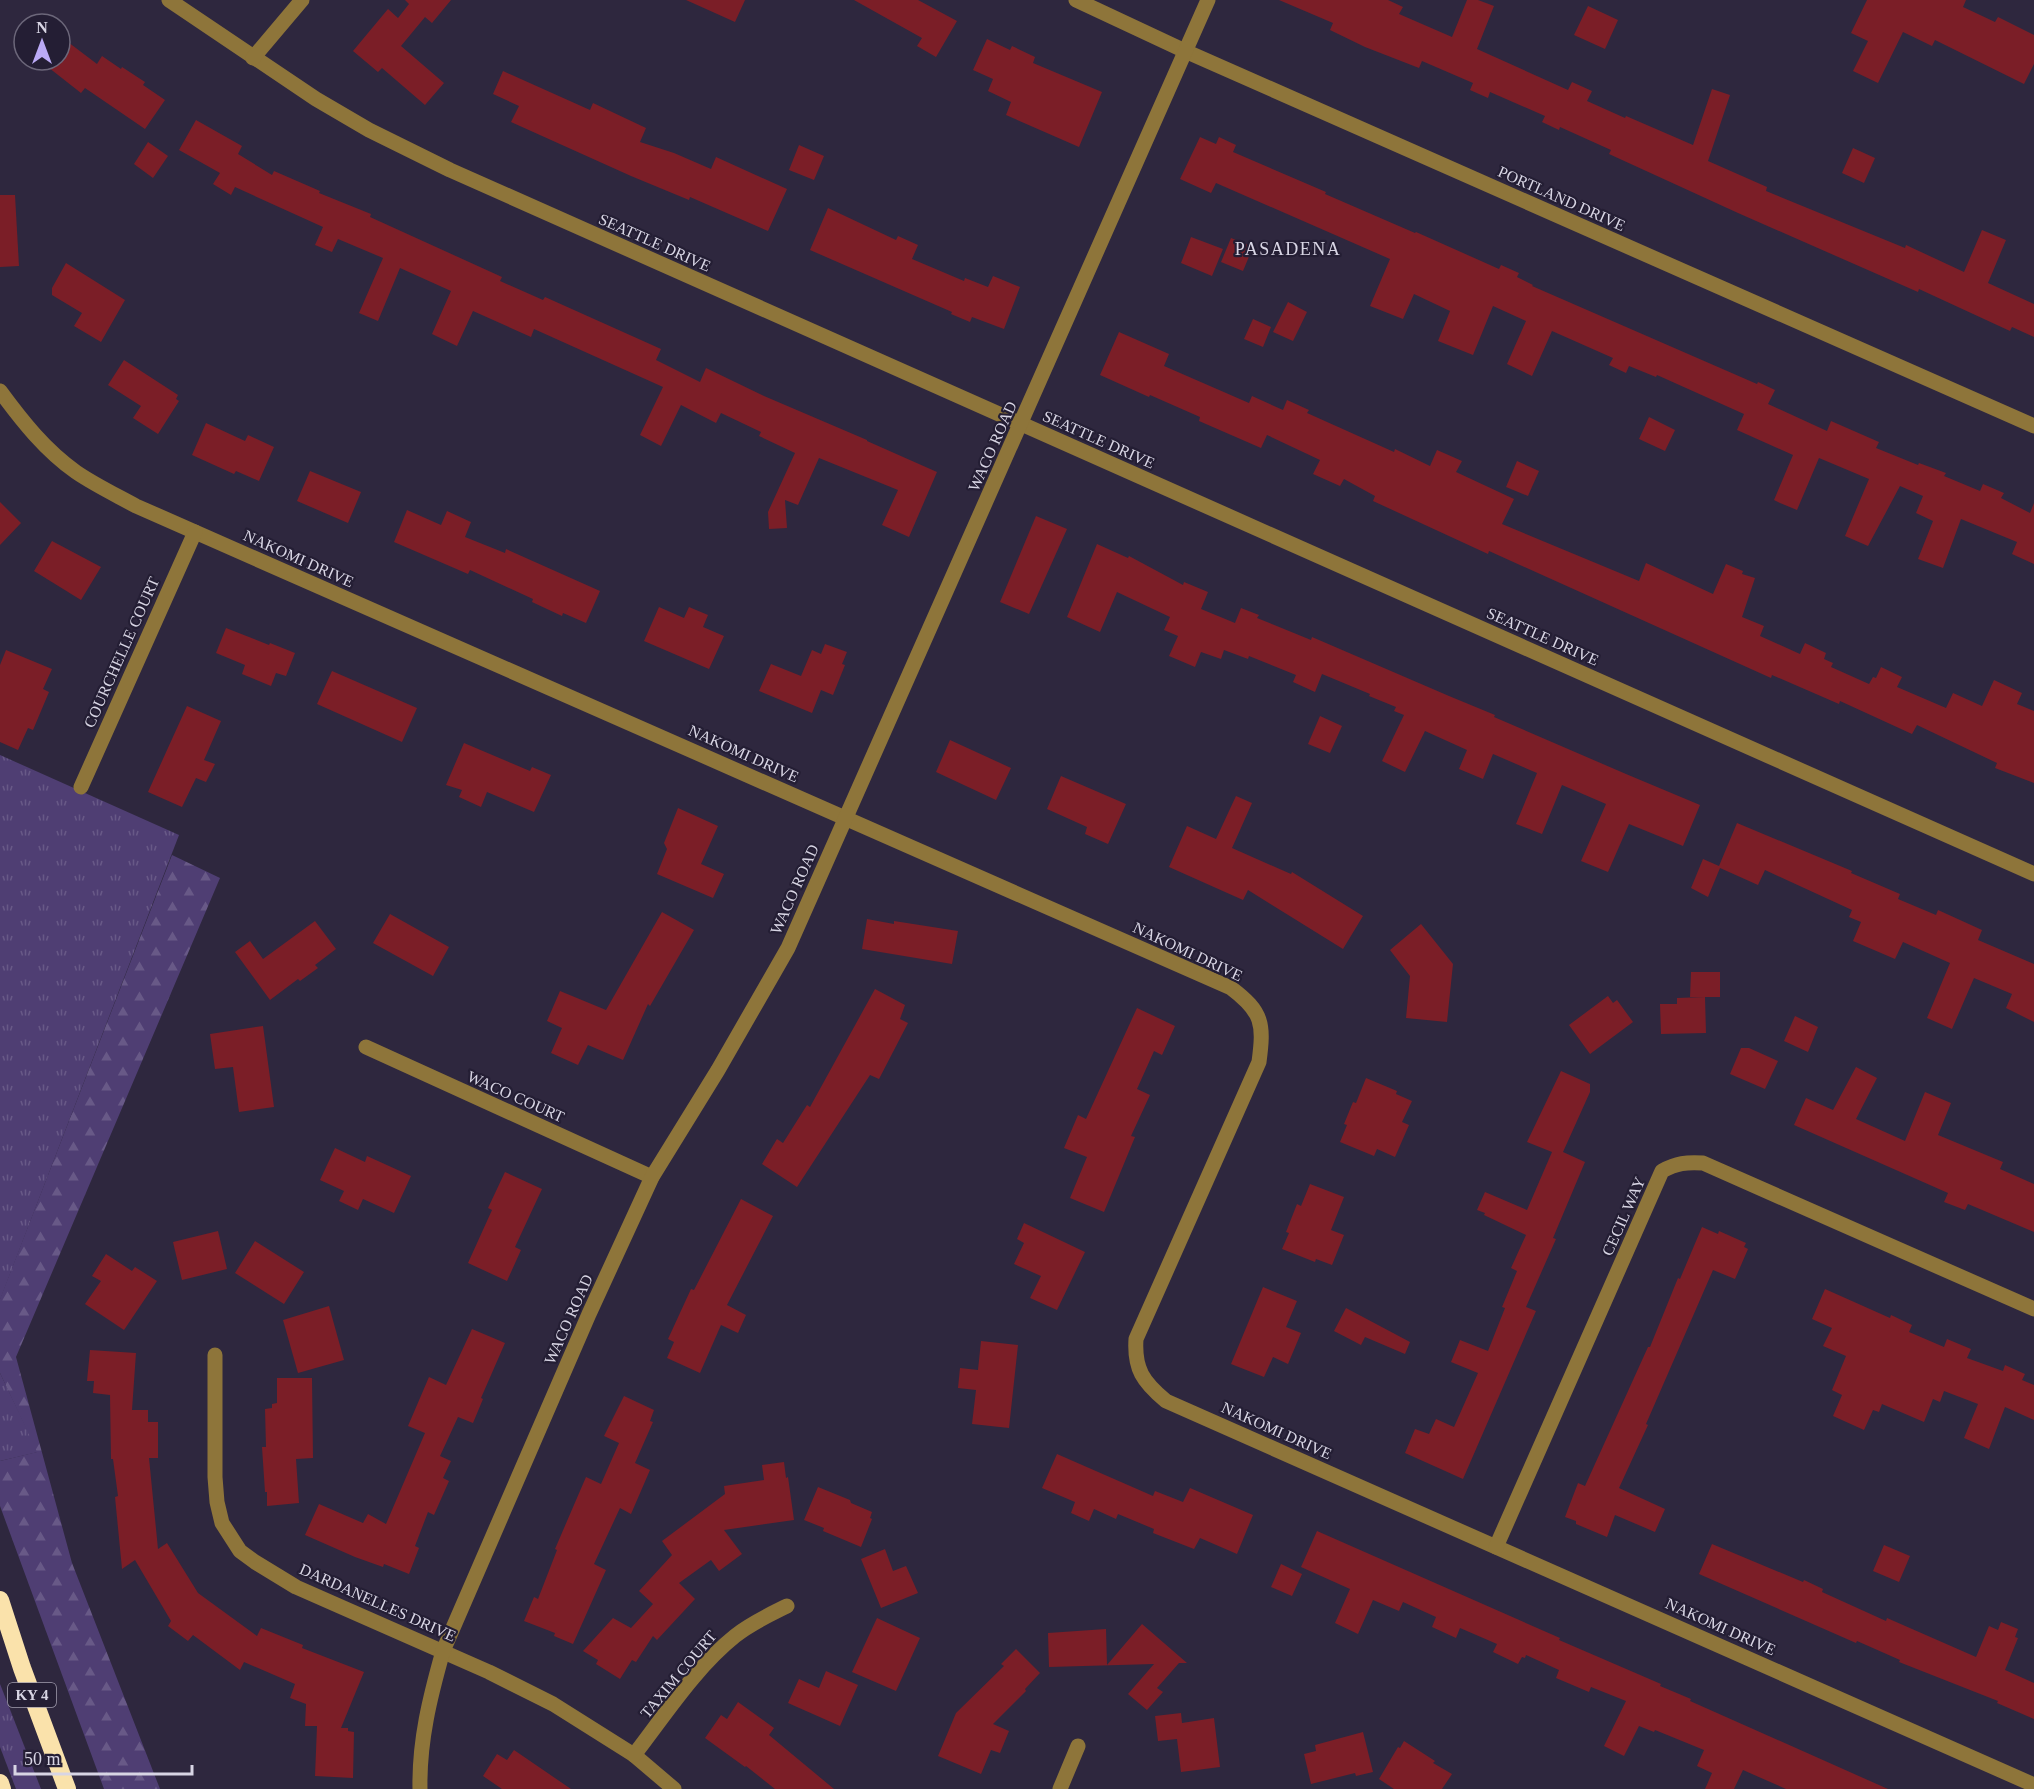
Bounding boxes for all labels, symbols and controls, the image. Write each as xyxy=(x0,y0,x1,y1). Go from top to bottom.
north arrow xyxy=(12,12,72,72)
text: N xyxy=(36,19,48,36)
street label: PORTLAND DRIVE xyxy=(1496,163,1628,234)
street label: SEATTLE DRIVE xyxy=(596,210,713,275)
district label: PASADENA xyxy=(1235,239,1341,259)
street label: WACO ROAD xyxy=(965,399,1020,494)
street label: SEATTLE DRIVE xyxy=(1040,407,1157,472)
street label: NAKOMI DRIVE xyxy=(241,527,356,590)
street label: COURCHELLE COURT xyxy=(81,574,162,730)
street label: SEATTLE DRIVE xyxy=(1484,604,1601,669)
street label: NAKOMI DRIVE xyxy=(686,722,801,785)
street label: WACO ROAD xyxy=(767,842,822,937)
street label: NAKOMI DRIVE xyxy=(1130,919,1245,984)
street label: WACO COURT xyxy=(465,1067,567,1126)
street label: CECIL WAY xyxy=(1599,1174,1649,1258)
street label: WACO ROAD xyxy=(541,1272,596,1367)
street label: NAKOMI DRIVE xyxy=(1219,1399,1334,1462)
street label: DARDANELLES DRIVE xyxy=(297,1560,459,1645)
street label: NAKOMI DRIVE xyxy=(1663,1595,1778,1658)
street label: TAXIM COURT xyxy=(637,1627,720,1721)
road number: KY 4 xyxy=(8,1683,56,1707)
scale bar xyxy=(15,1738,192,1776)
text: 50 m xyxy=(24,1749,61,1769)

